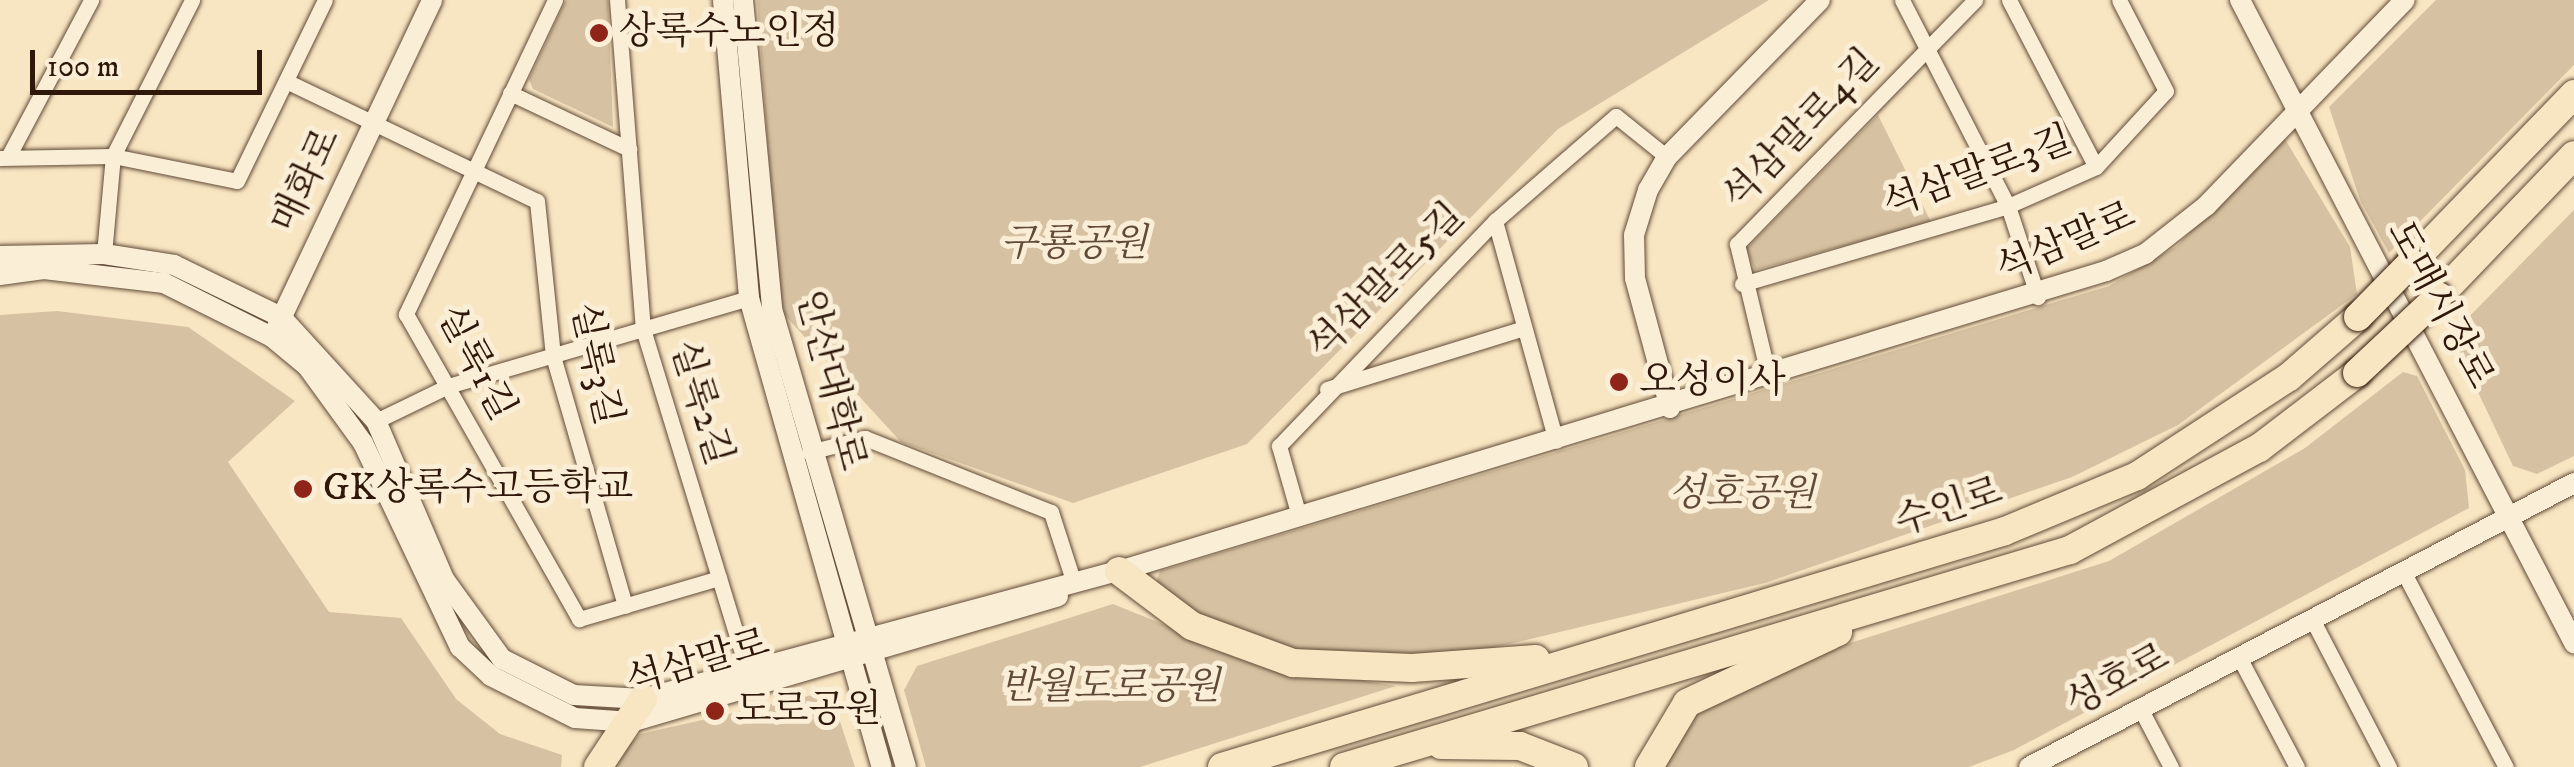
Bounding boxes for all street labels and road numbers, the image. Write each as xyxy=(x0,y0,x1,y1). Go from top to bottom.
street label: 석삼말로4길 xyxy=(1714,40,1890,220)
street label: 석삼말로3길 xyxy=(1877,118,2079,228)
street label: 매화로 xyxy=(263,121,351,241)
street label: 석삼말로 xyxy=(1990,193,2142,293)
street label: 석삼말로5길 xyxy=(1299,194,1475,370)
street label: 도매시장로 xyxy=(2376,213,2502,397)
street label: 안산대학로 xyxy=(786,286,874,476)
street label: 실록1길 xyxy=(426,298,524,428)
street label: 실록3길 xyxy=(560,298,630,430)
street label: 실록2길 xyxy=(659,335,741,471)
street label: 수인로 xyxy=(1890,469,2008,547)
street label: 석삼말로 xyxy=(621,621,775,705)
street label: 성호로 xyxy=(2059,635,2177,727)

